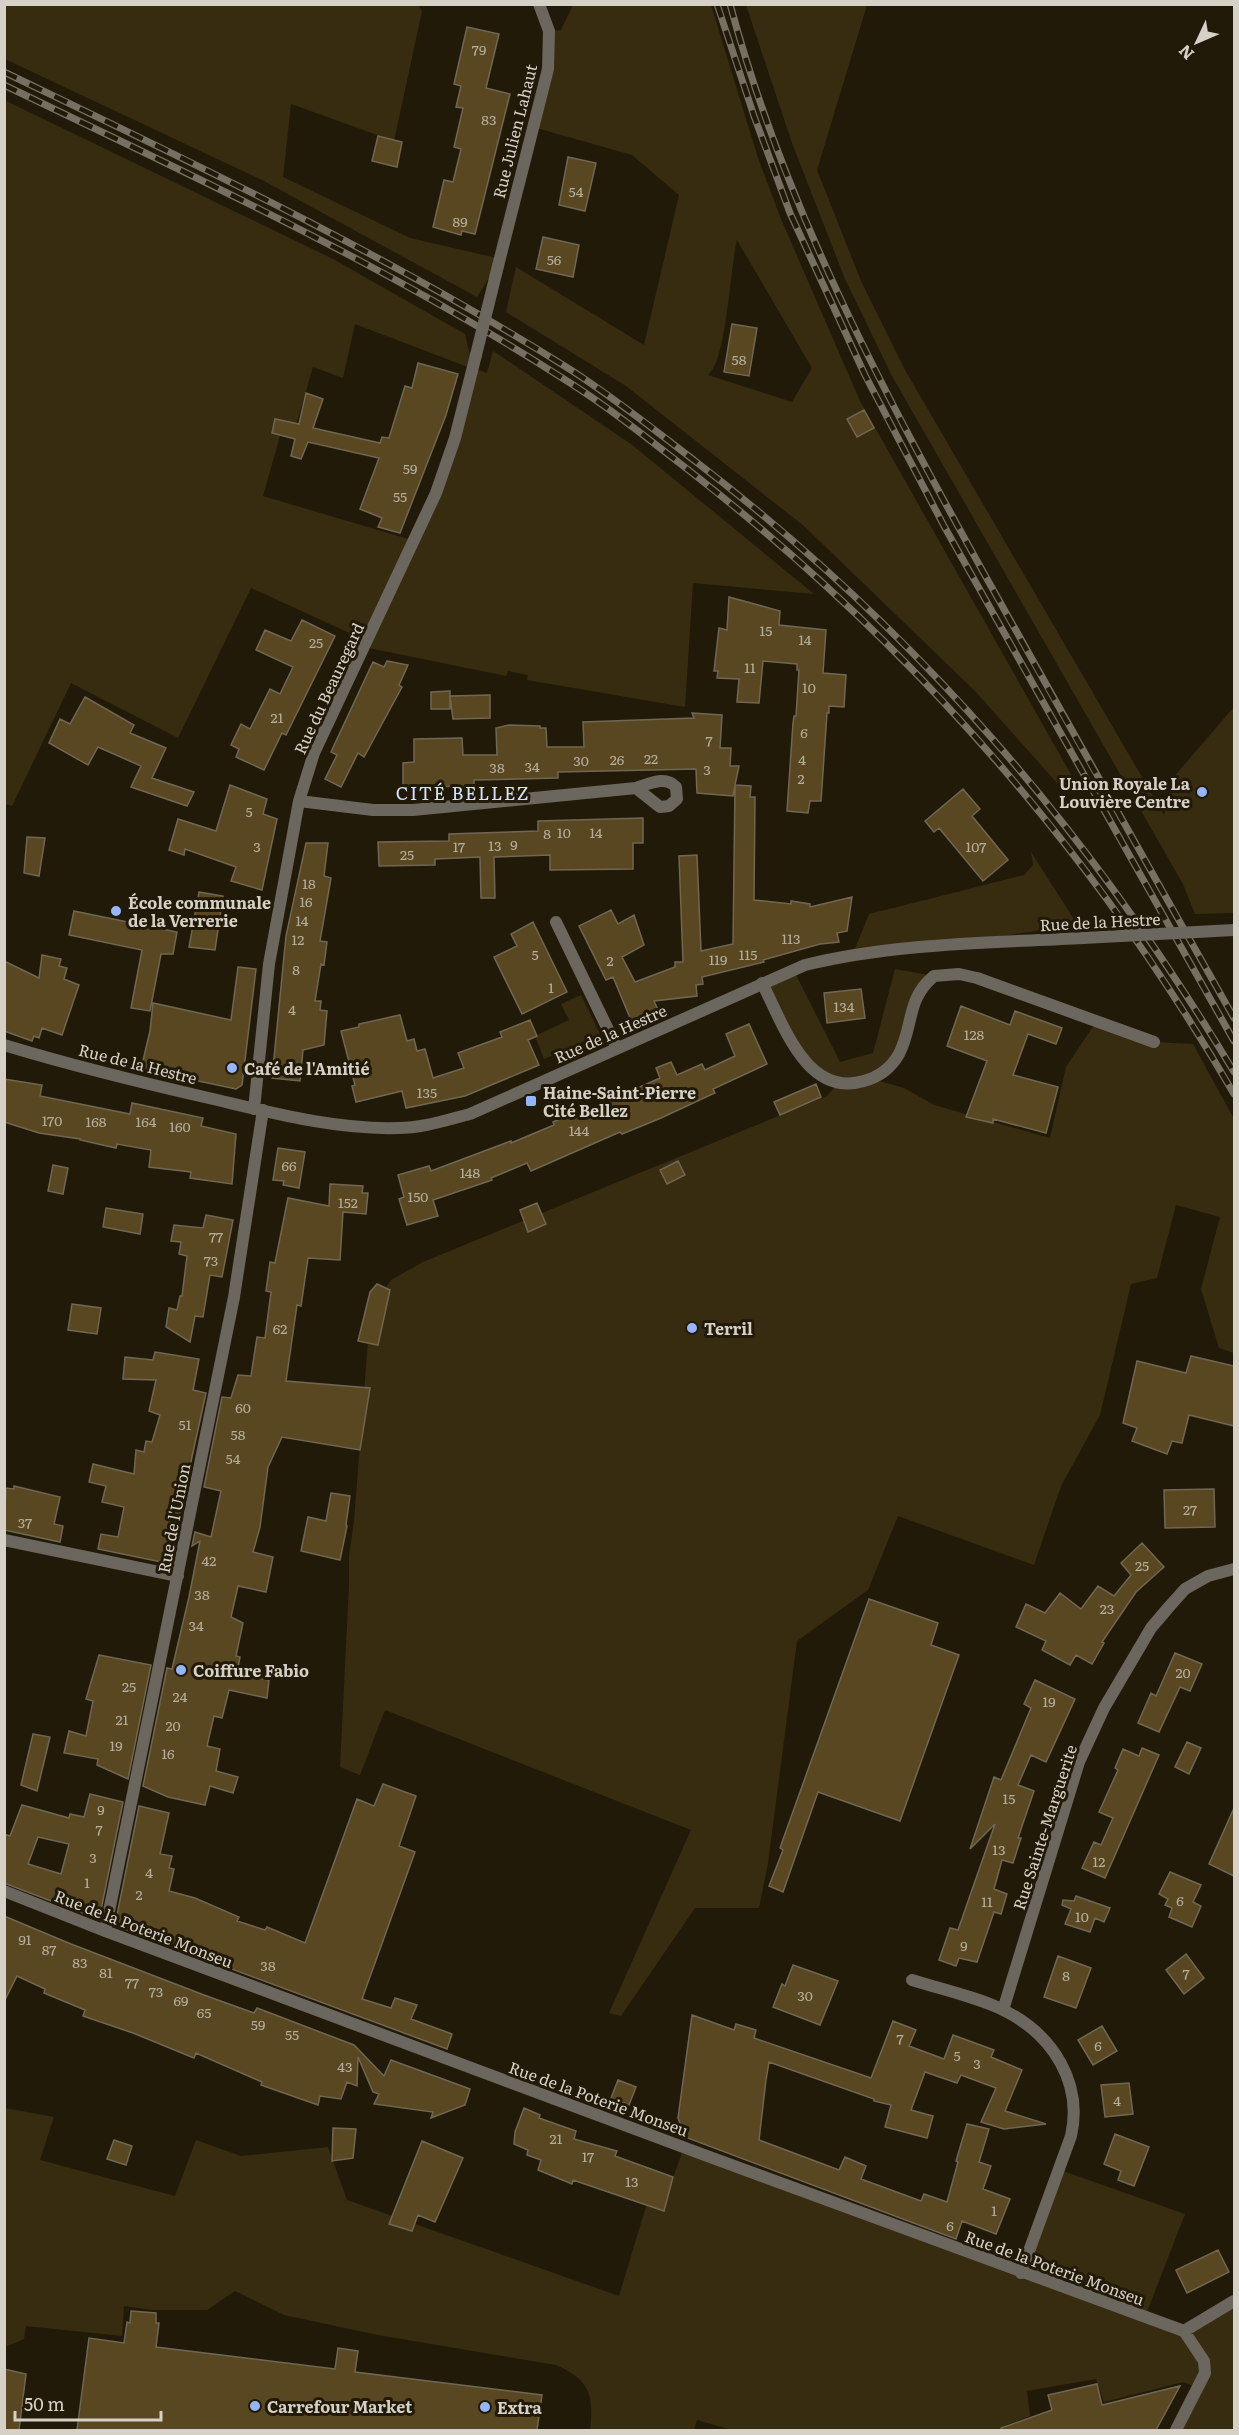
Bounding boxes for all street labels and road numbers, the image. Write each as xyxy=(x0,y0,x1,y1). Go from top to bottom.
street label: Rue Julien Lahaut xyxy=(486,61,542,201)
street label: Rue du Beauregard xyxy=(287,618,369,758)
street label: Rue de la Hestre xyxy=(1039,906,1161,936)
street label: Rue de la Hestre xyxy=(550,997,670,1069)
street label: Rue de la Hestre xyxy=(76,1037,200,1089)
street label: Rue de l'Union xyxy=(151,1461,195,1575)
street label: Rue Sainte-Marguerite xyxy=(1006,1741,1082,1913)
street label: Rue de la Poterie Monseu xyxy=(51,1883,237,1973)
street label: Rue de la Poterie Monseu xyxy=(506,2054,692,2142)
street label: Rue de la Poterie Monseu xyxy=(962,2223,1148,2311)

